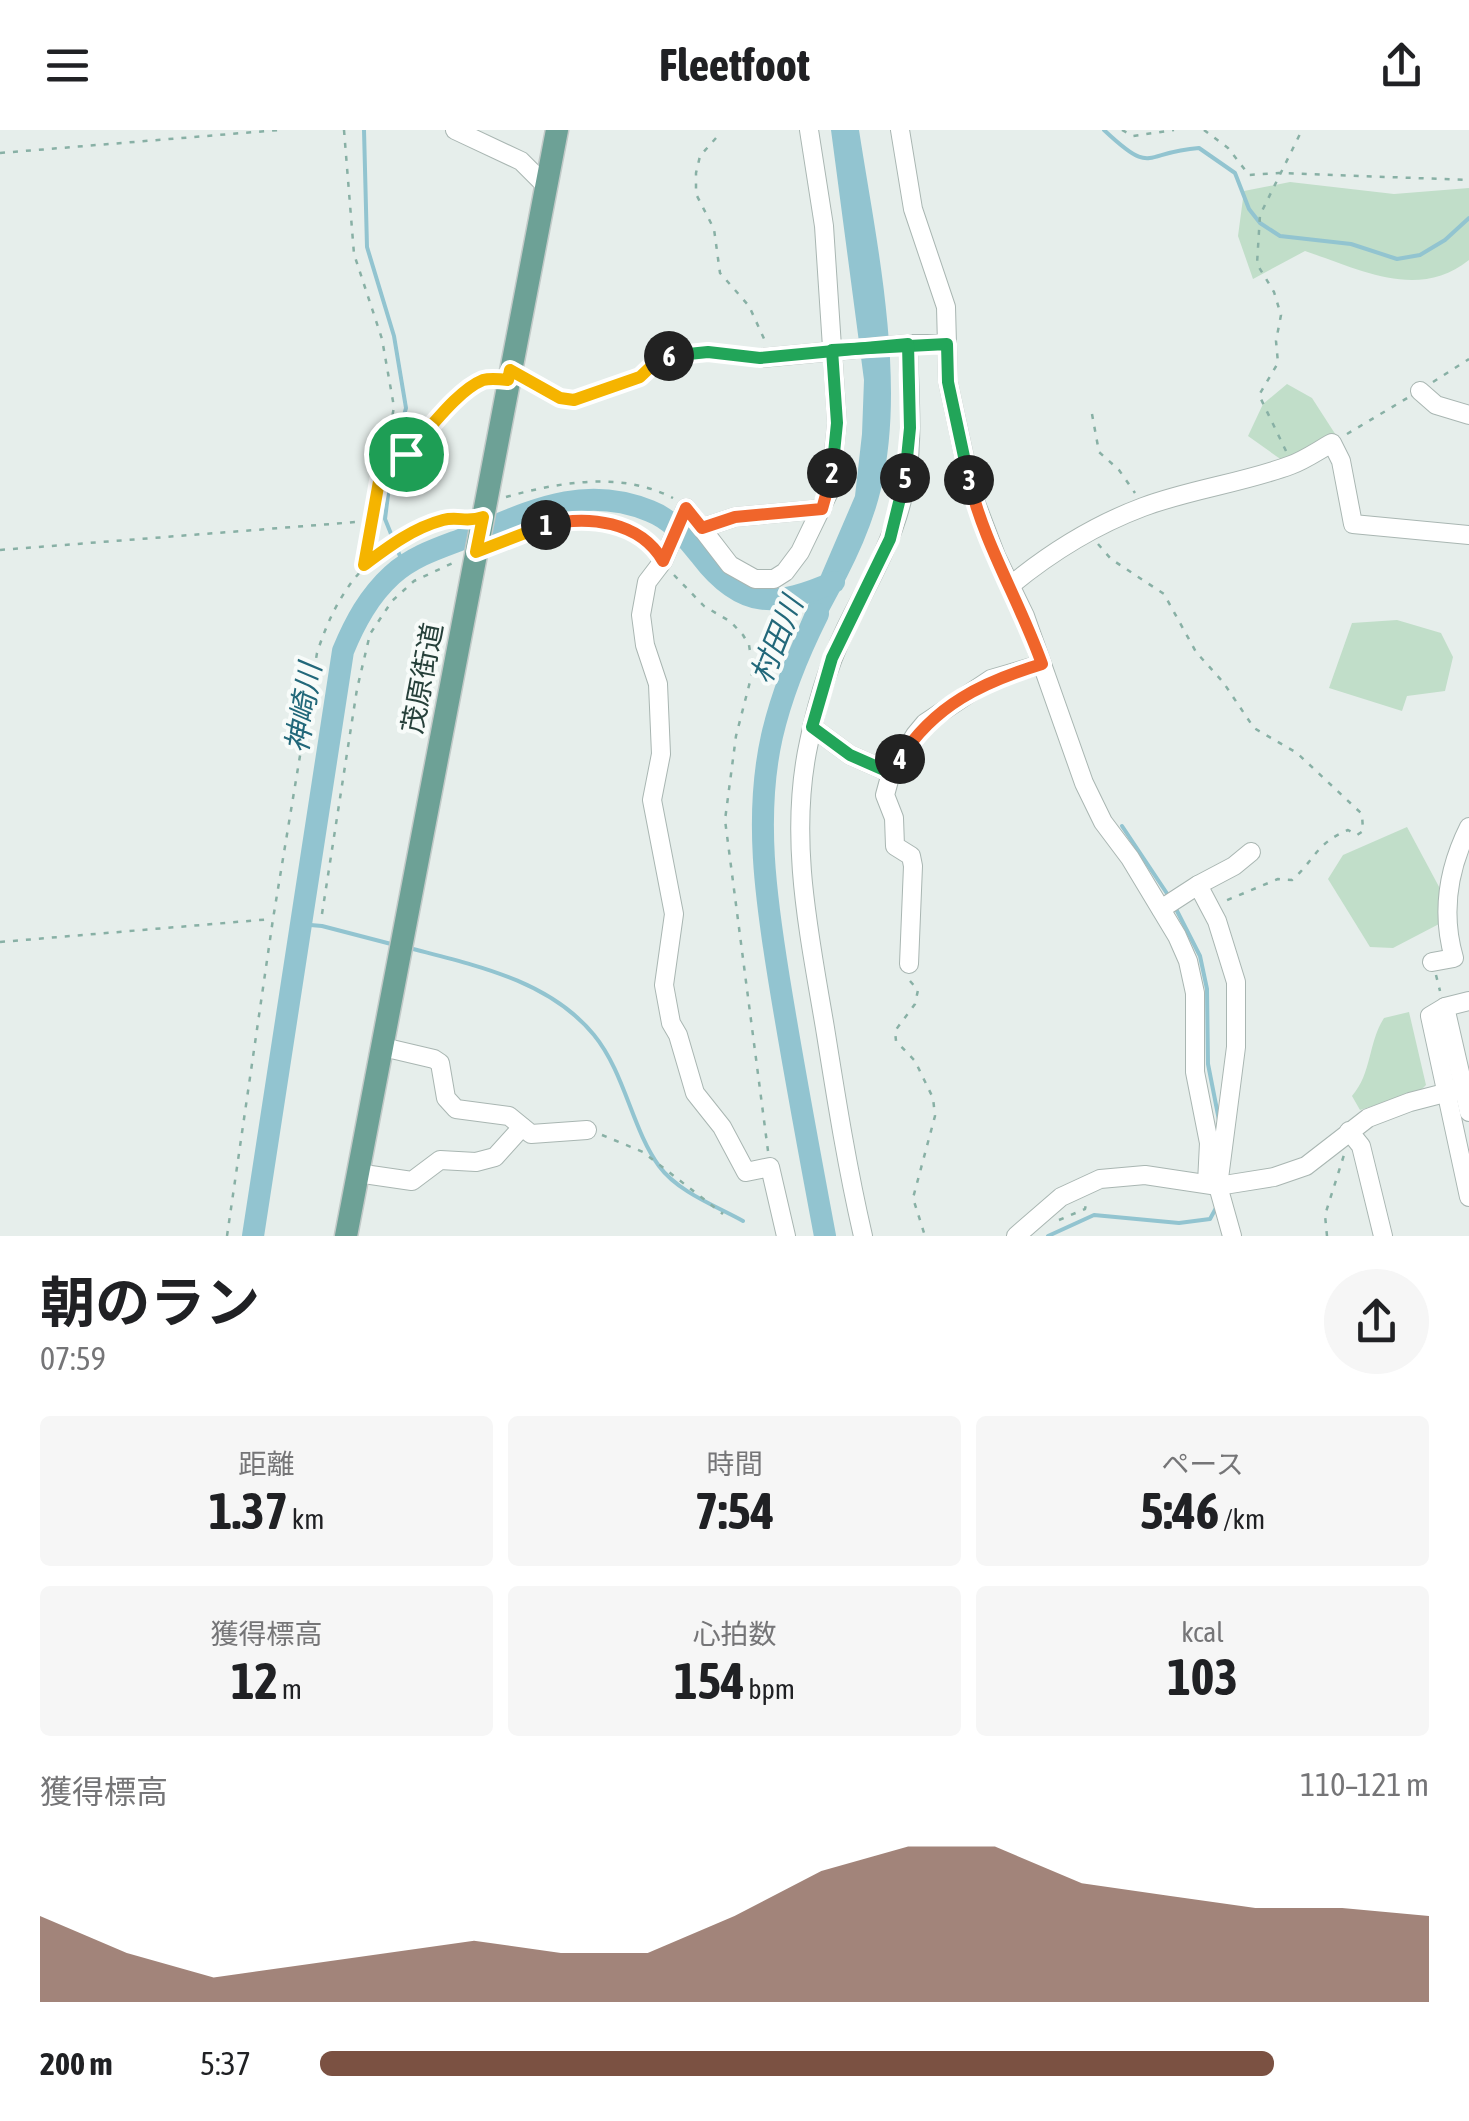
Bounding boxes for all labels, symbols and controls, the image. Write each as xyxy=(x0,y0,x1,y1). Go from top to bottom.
icon: menu xyxy=(40,38,95,93)
icon: share xyxy=(1374,38,1429,93)
text: Fleetfoot xyxy=(659,39,810,91)
pin: 6 xyxy=(644,331,694,381)
text: 6 xyxy=(662,340,676,372)
pin xyxy=(364,412,449,497)
icon: arrive xyxy=(379,427,434,482)
pin: 2 xyxy=(807,448,857,498)
pin: 5 xyxy=(880,453,930,503)
pin: 3 xyxy=(944,455,994,505)
text: 2 xyxy=(825,457,839,489)
text: 5 xyxy=(898,462,912,494)
text: 3 xyxy=(962,464,976,496)
pin: 1 xyxy=(521,500,571,550)
text: 1 xyxy=(539,509,553,541)
water label: 村田川 xyxy=(743,589,810,688)
street label: 茂原街道 xyxy=(396,620,448,736)
water label: 神崎川 xyxy=(279,658,327,755)
pin: 4 xyxy=(875,734,925,784)
text: 4 xyxy=(893,743,907,775)
button: share xyxy=(1324,1269,1429,1374)
text: 朝のラン xyxy=(40,1271,260,1334)
text: 07:59 xyxy=(40,1340,106,1377)
text: 距離 xyxy=(238,1448,295,1480)
text: 時間 xyxy=(706,1448,763,1480)
text: ペース xyxy=(1161,1448,1244,1480)
text: 1.37 xyxy=(209,1482,288,1540)
text: 7:54 xyxy=(695,1482,774,1540)
text: 5:46 xyxy=(1140,1482,1219,1540)
text: km xyxy=(288,1503,324,1535)
text: /km xyxy=(1219,1503,1265,1535)
text: kcal xyxy=(1181,1616,1224,1648)
text: 獲得標高 xyxy=(210,1618,323,1650)
text: 心拍数 xyxy=(692,1618,777,1650)
text: 103 xyxy=(1167,1648,1238,1706)
text: 12 xyxy=(231,1652,278,1710)
text: 154 xyxy=(674,1652,744,1710)
text: m xyxy=(278,1673,302,1705)
text: bpm xyxy=(744,1673,795,1705)
text: 110–121 m xyxy=(1300,1766,1429,1803)
text: 獲得標高 xyxy=(40,1773,168,1810)
text: 200 m xyxy=(40,2045,113,2082)
text: 5:37 xyxy=(200,2045,251,2082)

